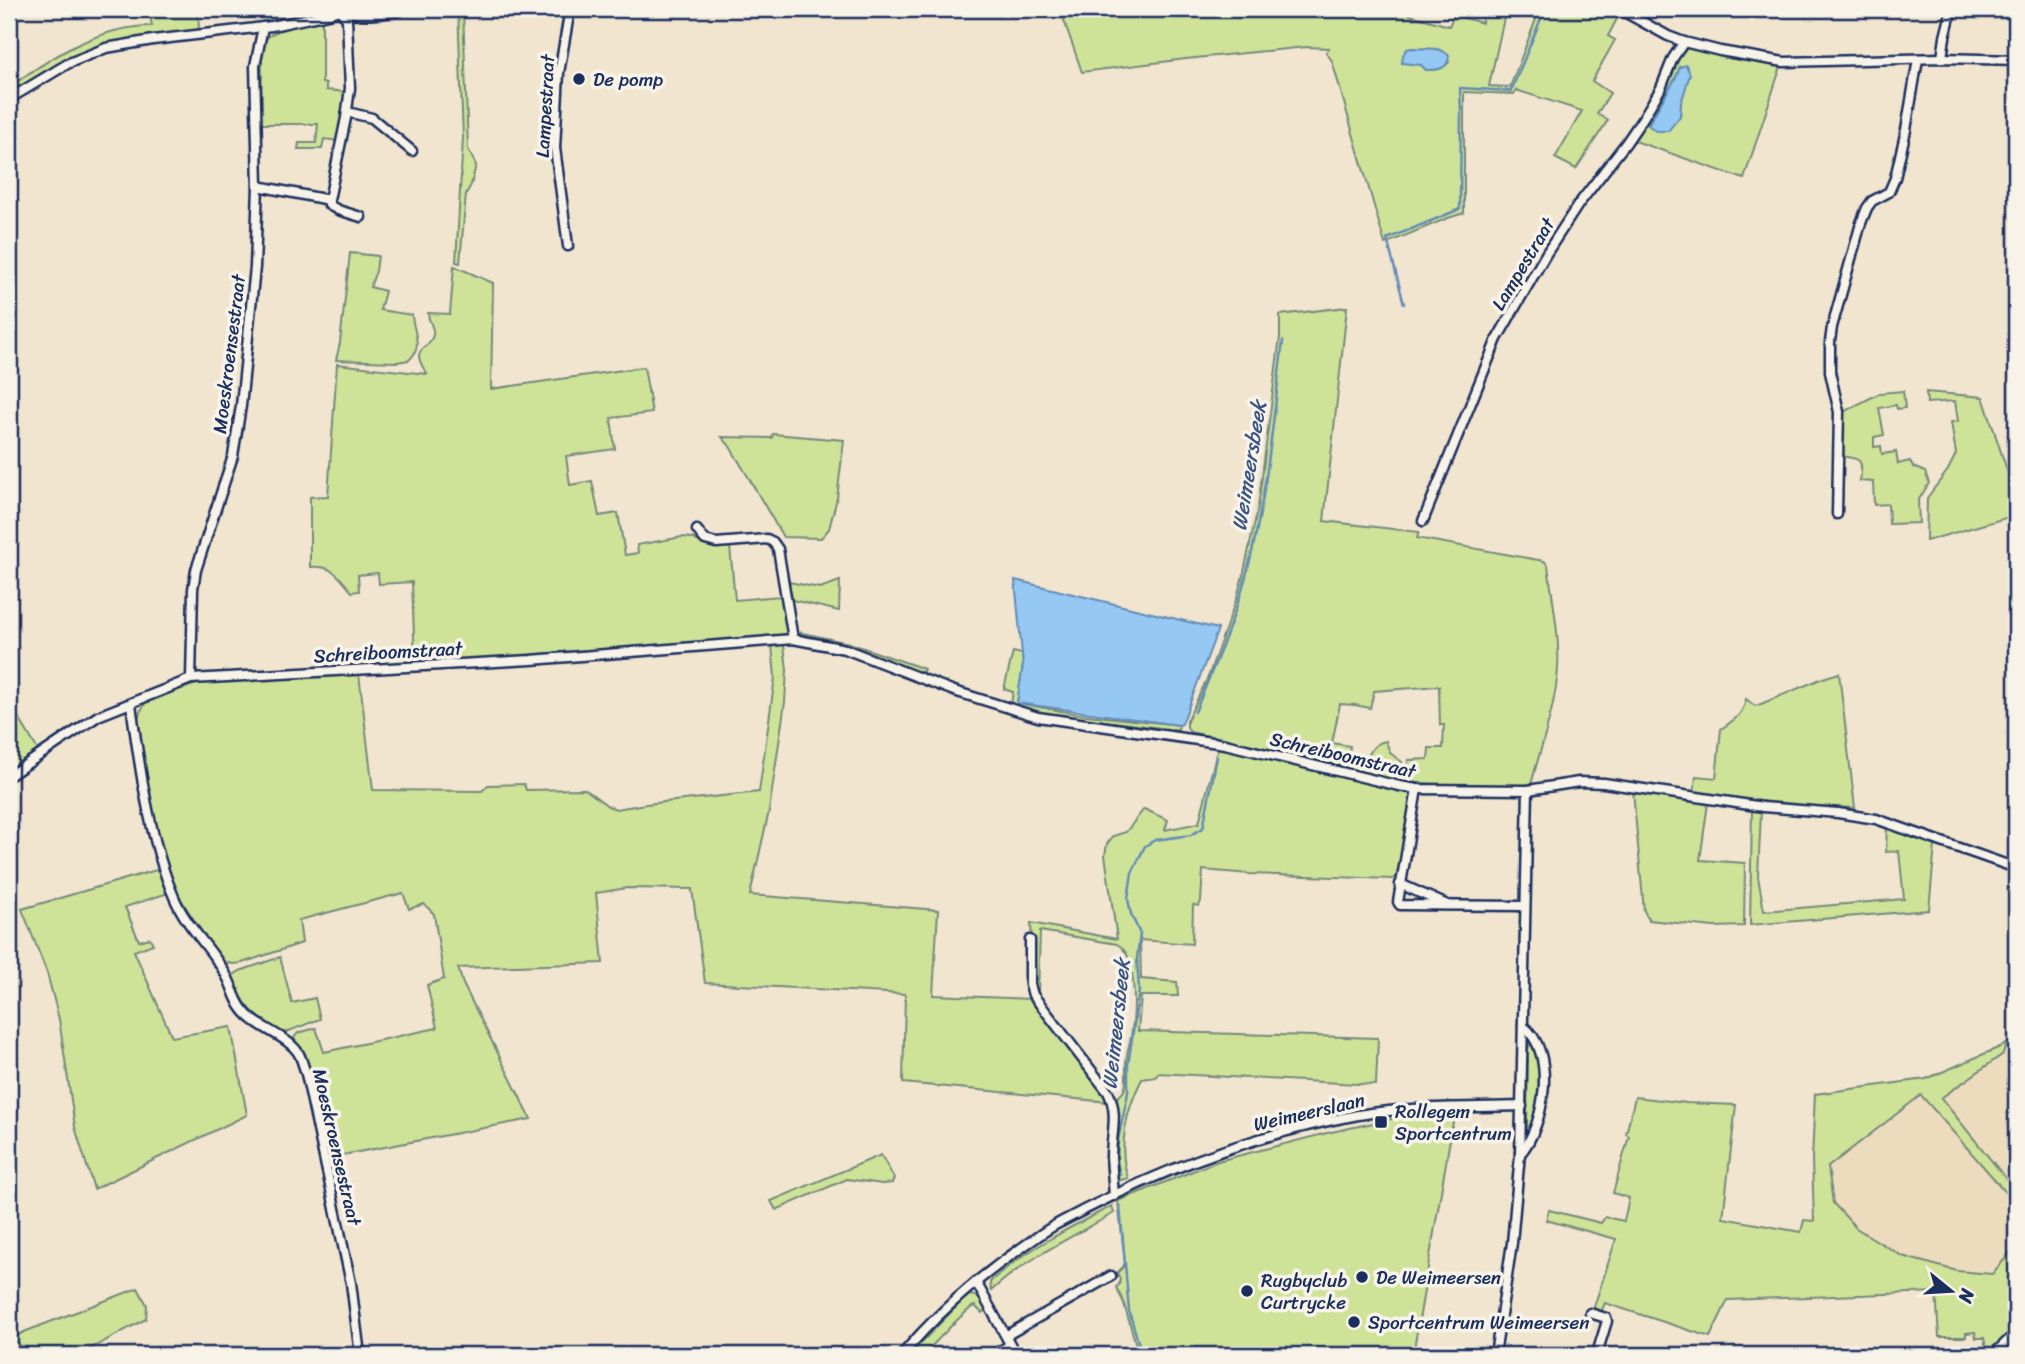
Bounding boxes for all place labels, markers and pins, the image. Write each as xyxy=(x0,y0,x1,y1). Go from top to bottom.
place label: De pomp xyxy=(593,63,663,96)
marker: De pomp xyxy=(571,71,587,87)
place label: Rollegem Sportcentrum xyxy=(1395,1095,1512,1150)
marker: Rollegem Sportcentrum xyxy=(1373,1114,1389,1130)
place label: De Weimeersen xyxy=(1376,1261,1501,1294)
place label: Rugbyclub Curtrycke xyxy=(1261,1264,1347,1319)
marker: De Weimeersen xyxy=(1354,1269,1370,1285)
marker: Rugbyclub Curtrycke xyxy=(1239,1283,1255,1299)
place label: Sportcentrum Weimeersen xyxy=(1368,1306,1590,1339)
marker: Sportcentrum Weimeersen xyxy=(1346,1314,1362,1330)

